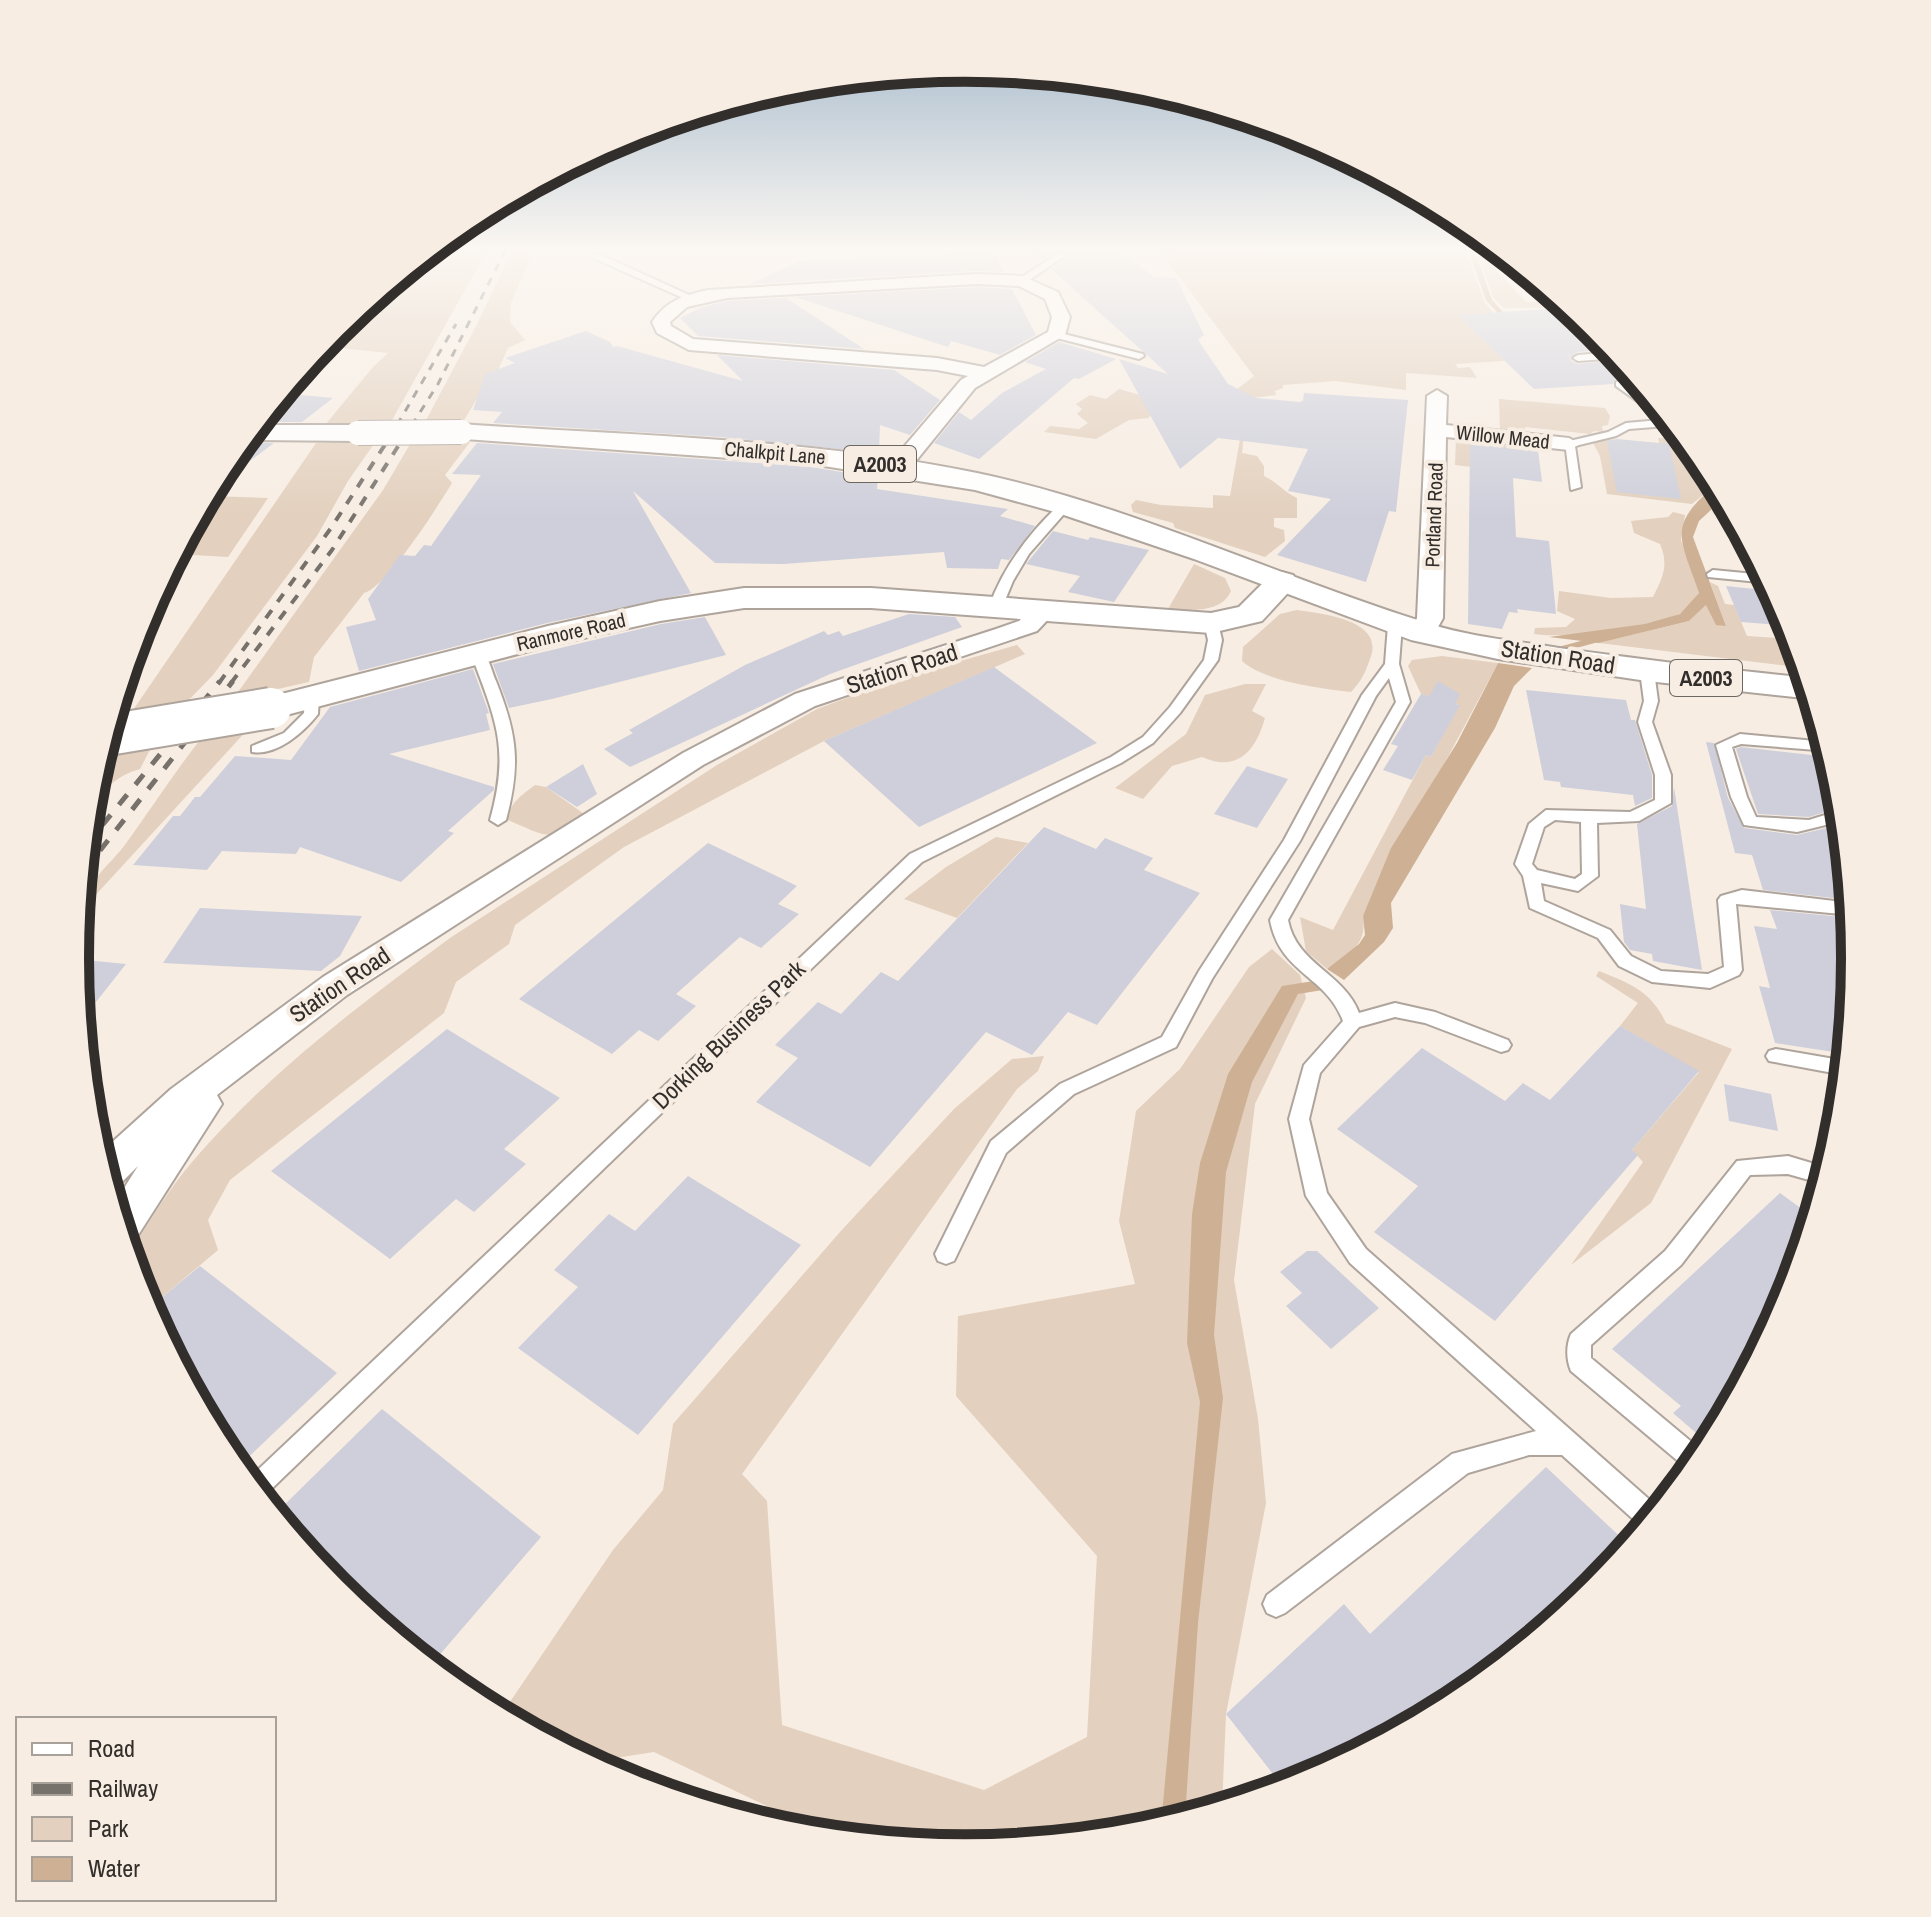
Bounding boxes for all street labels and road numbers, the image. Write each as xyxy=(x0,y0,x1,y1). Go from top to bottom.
street label: Willow Mead xyxy=(1455,418,1551,455)
street label: Chalkpit Lane xyxy=(723,435,827,470)
road number: A2003 xyxy=(844,446,916,482)
street label: Portland Road xyxy=(1418,462,1449,568)
street label: Ranmore Road xyxy=(514,606,628,657)
street label: Station Road xyxy=(1499,631,1617,681)
street label: Station Road xyxy=(842,635,961,701)
road number: A2003 xyxy=(1670,660,1742,696)
street label: Station Road xyxy=(283,939,396,1030)
street label: Dorking Business Park xyxy=(645,953,812,1116)

